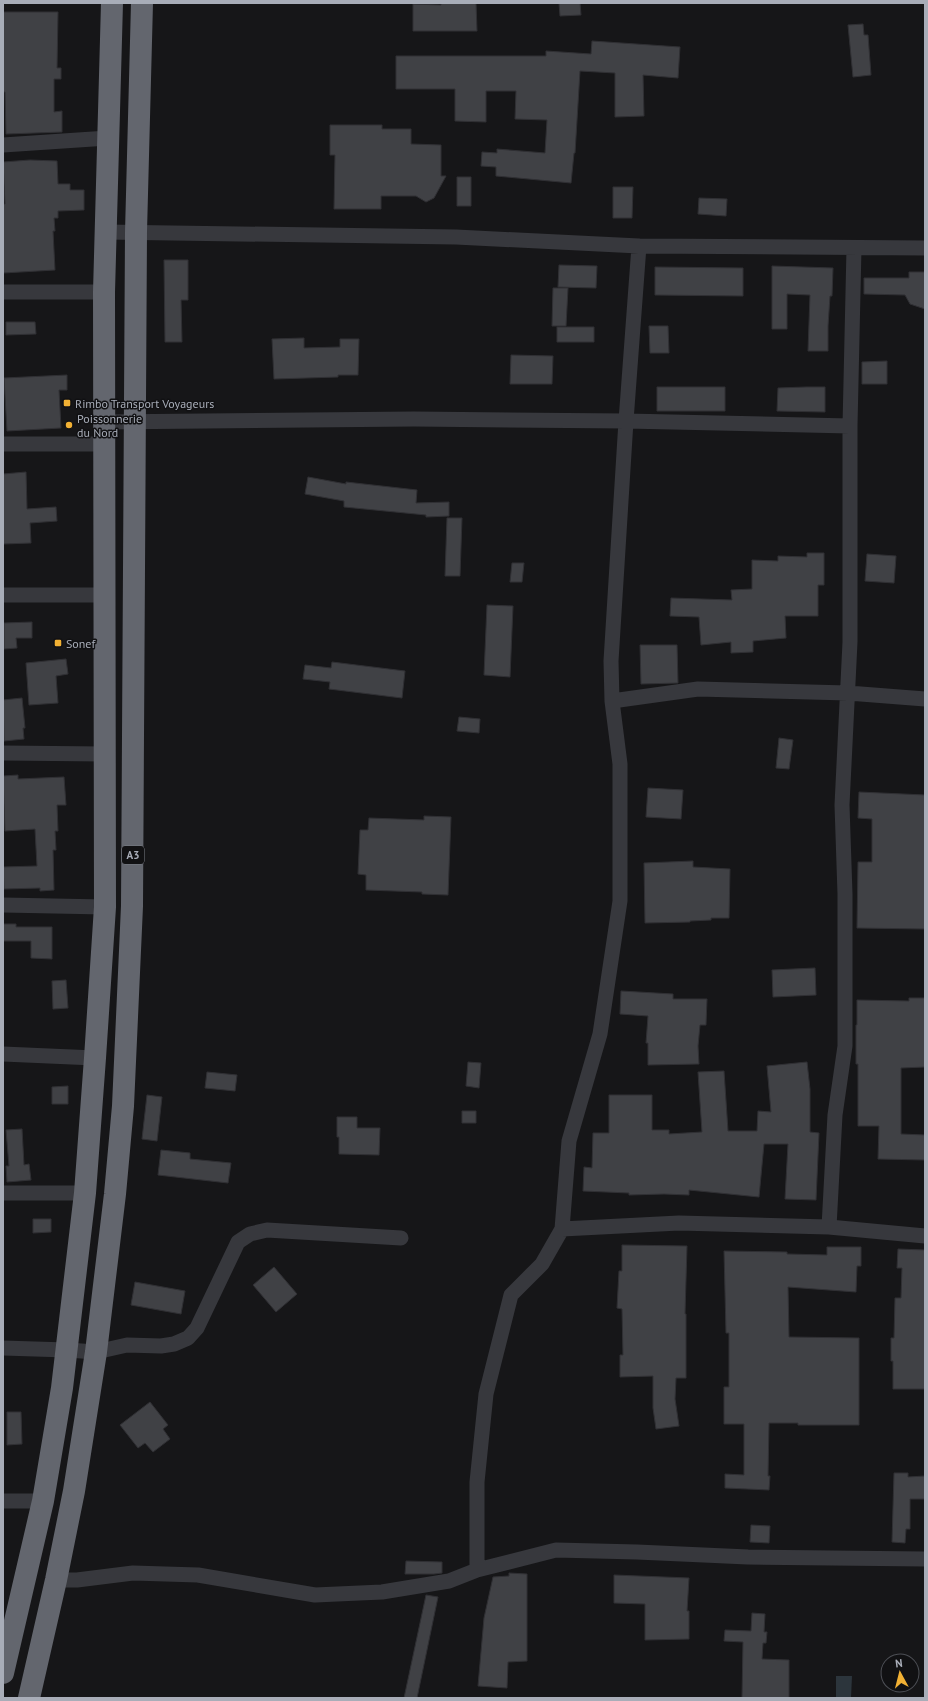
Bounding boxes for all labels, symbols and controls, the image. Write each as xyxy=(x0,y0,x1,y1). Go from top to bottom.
place label: Rimbo Transport Voyageurs xyxy=(75,396,214,411)
marker: Rimbo Transport Voyageurs xyxy=(62,398,72,408)
place label: Poissonnerie du Nord xyxy=(77,411,142,440)
marker: Poissonnerie du Nord xyxy=(64,420,74,430)
place label: Sonef xyxy=(66,636,96,651)
marker: Sonef xyxy=(53,638,63,648)
road number: A3 xyxy=(122,846,144,864)
north arrow xyxy=(880,1653,920,1693)
text: N xyxy=(894,1656,903,1670)

